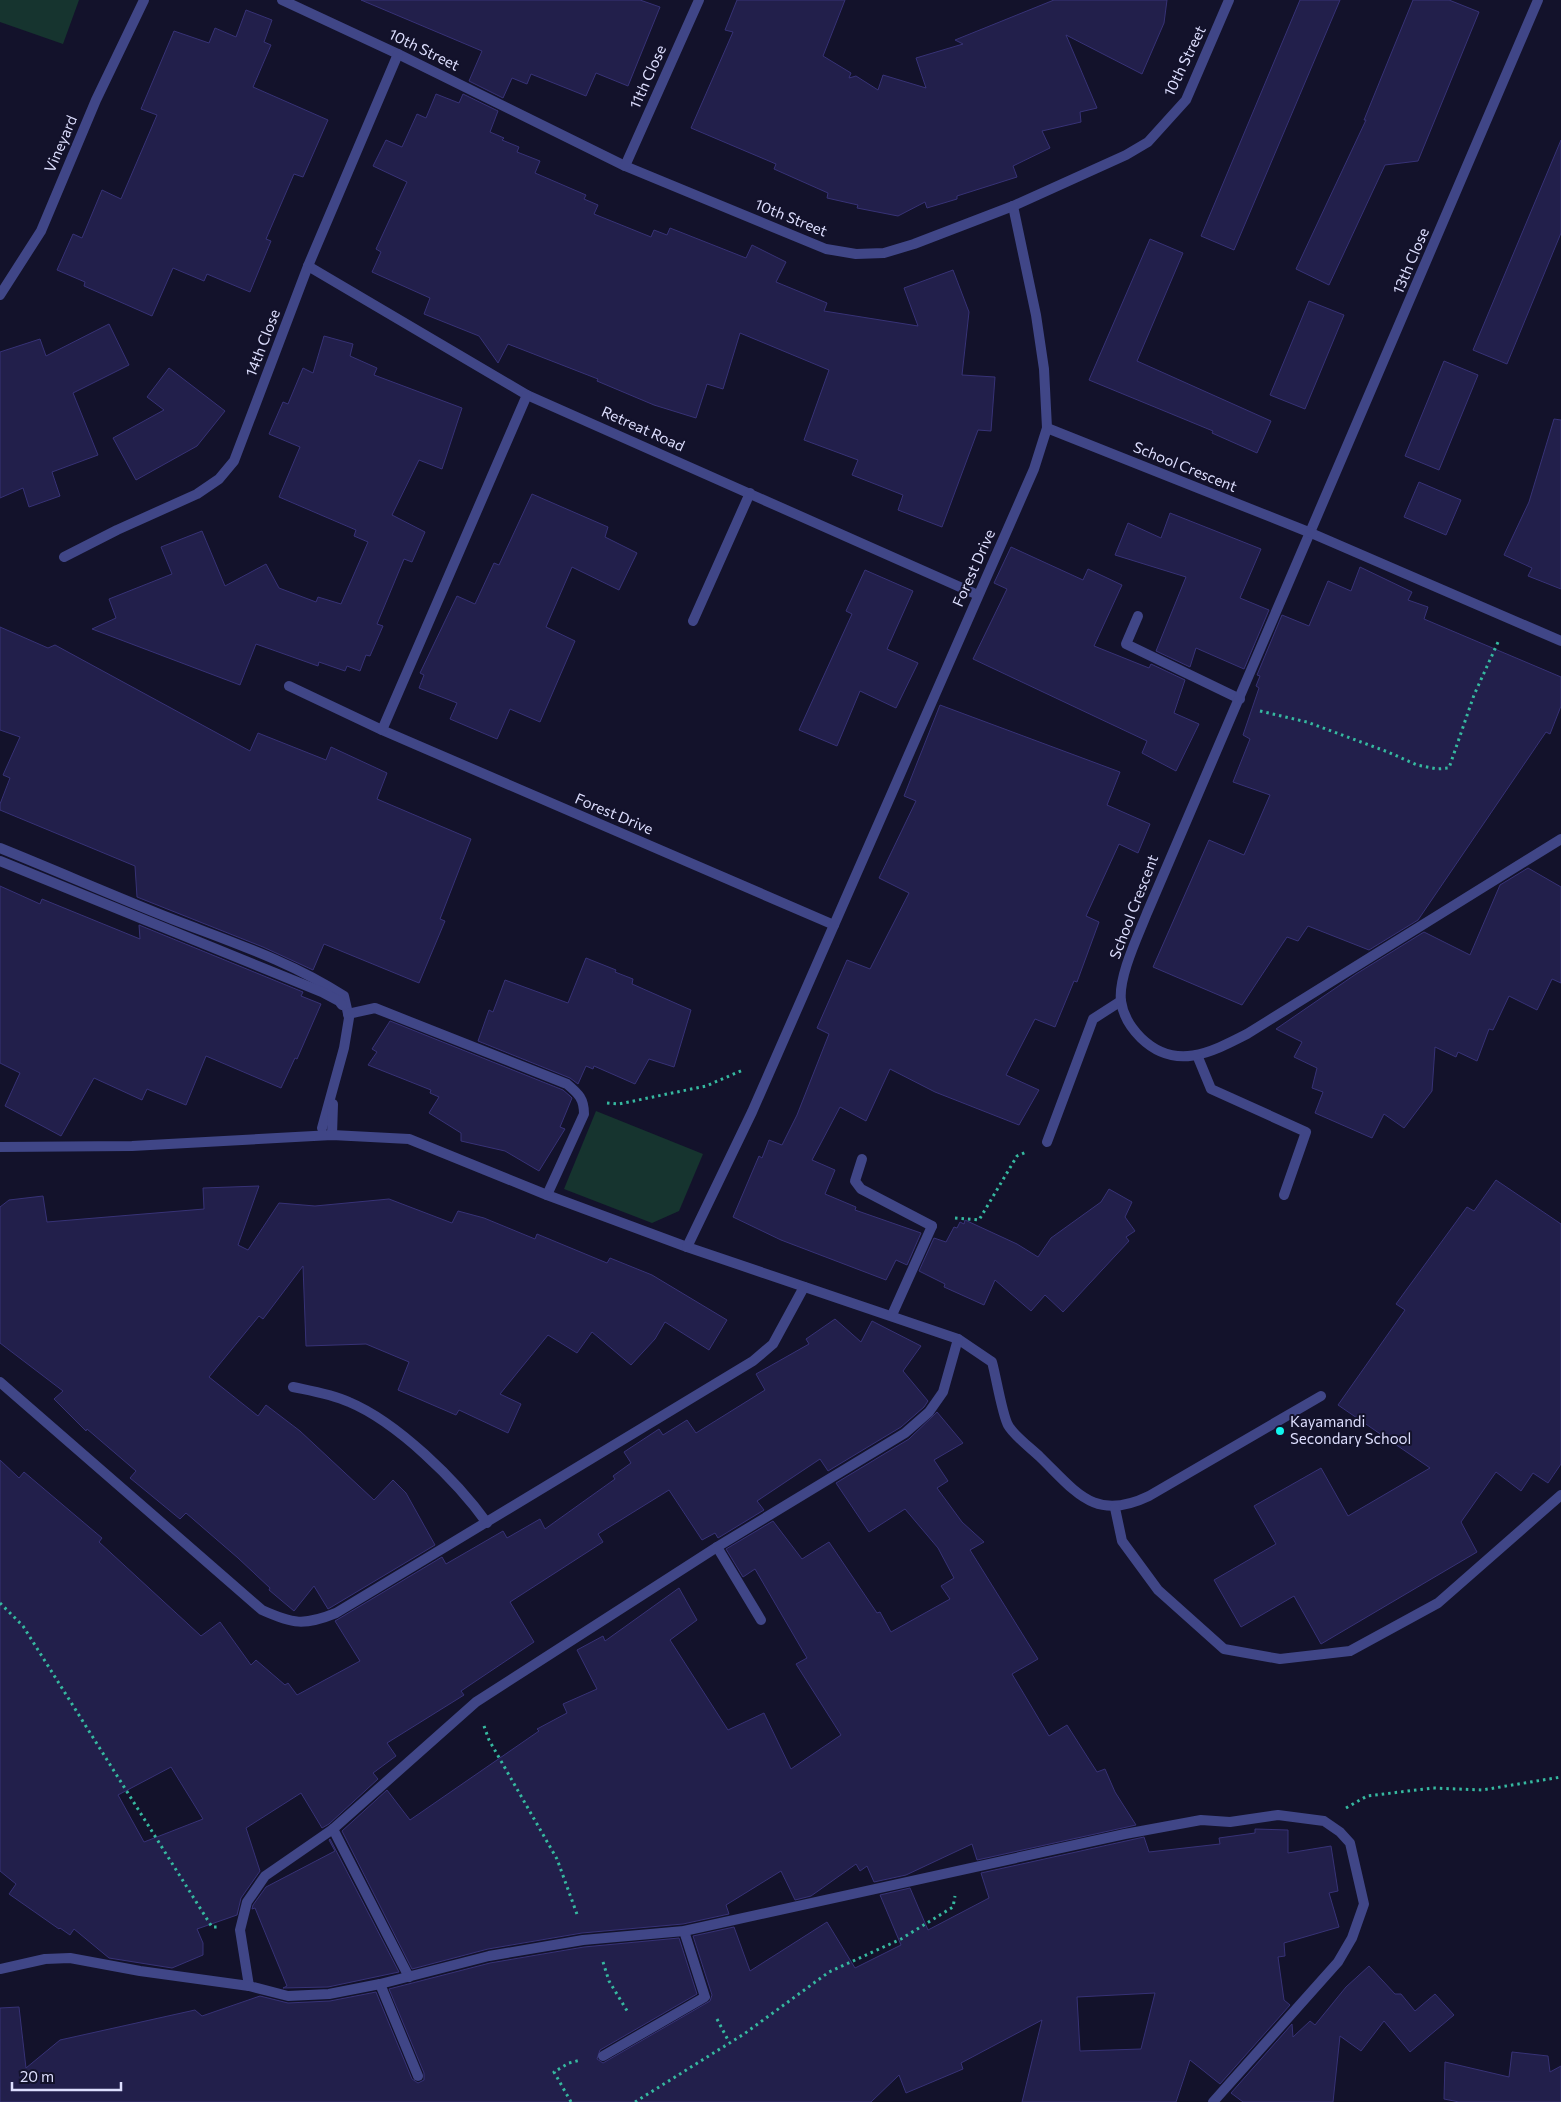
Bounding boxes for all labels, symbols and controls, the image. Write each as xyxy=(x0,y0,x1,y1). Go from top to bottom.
street label: 10th Street xyxy=(1159,22,1209,99)
street label: 10th Street xyxy=(386,24,463,74)
street label: 11th Close xyxy=(625,42,669,111)
street label: Vineyard xyxy=(40,112,80,175)
street label: 10th Street xyxy=(753,194,830,240)
street label: 13th Close xyxy=(1388,225,1432,296)
street label: 14th Close xyxy=(241,306,283,379)
street label: Retreat Road xyxy=(599,402,688,454)
street label: School Crescent xyxy=(1131,437,1240,495)
street label: Forest Drive xyxy=(948,526,998,609)
street label: Forest Drive xyxy=(573,789,656,838)
street label: School Crescent xyxy=(1105,852,1161,961)
place label: Kayamandi Secondary School xyxy=(1290,1412,1411,1447)
marker: Kayamandi Secondary School xyxy=(1274,1425,1286,1437)
scale bar xyxy=(12,2060,121,2092)
text: 20 m xyxy=(20,2067,54,2085)

